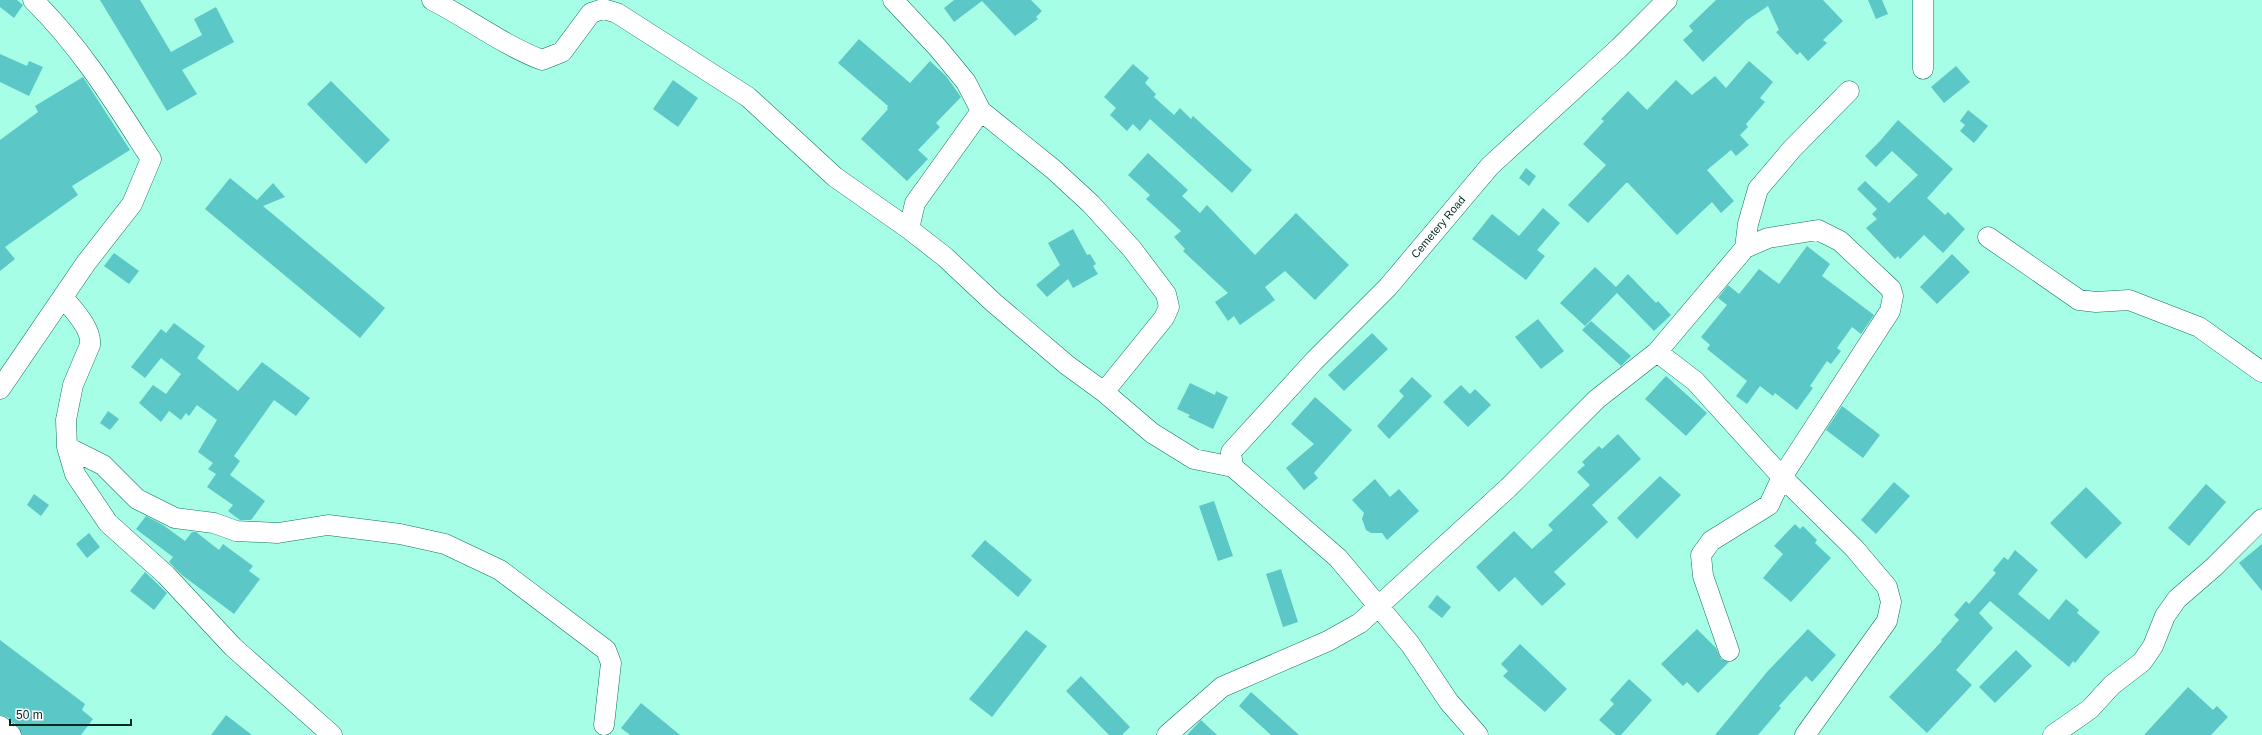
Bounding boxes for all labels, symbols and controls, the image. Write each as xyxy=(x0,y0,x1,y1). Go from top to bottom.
street label: Cemetery Road xyxy=(1409,194,1467,260)
scale bar xyxy=(10,701,131,727)
text: 50 m xyxy=(16,708,43,722)

